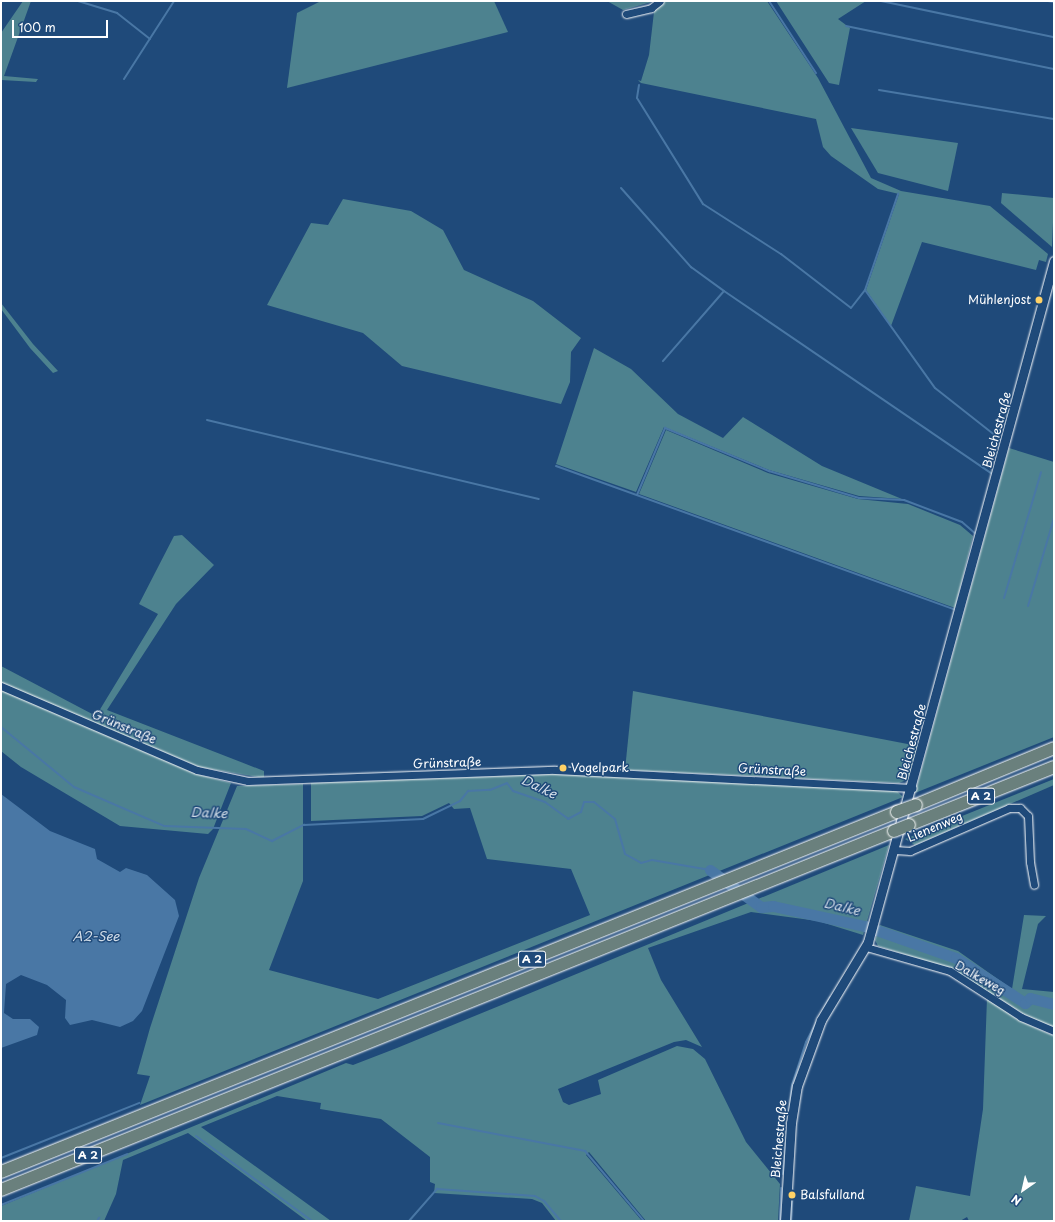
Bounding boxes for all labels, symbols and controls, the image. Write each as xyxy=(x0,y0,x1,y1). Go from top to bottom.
scale bar xyxy=(14,12,110,38)
text: 100 m xyxy=(19,18,56,36)
place label: Mühlenjost xyxy=(968,293,1031,307)
marker: Mühlenjost xyxy=(1034,295,1044,305)
street label: Bleichestraße xyxy=(980,390,1014,470)
street label: Bleichestraße xyxy=(895,702,929,782)
street label: Grünstraße xyxy=(90,707,158,747)
street label: Grünstraße xyxy=(413,755,481,771)
place label: Vogelpark xyxy=(571,761,629,775)
street label: Grünstraße xyxy=(738,761,806,779)
marker: Vogelpark xyxy=(558,763,568,773)
water label: Dalke xyxy=(519,772,559,802)
road number: A 2 xyxy=(967,787,995,805)
water label: Dalke xyxy=(190,805,228,821)
street label: Lienenweg xyxy=(905,809,965,845)
water label: Dalke xyxy=(822,895,862,919)
water label: A2-See xyxy=(72,928,120,944)
road number: A 2 xyxy=(518,950,546,968)
street label: Dalkeweg xyxy=(952,958,1008,998)
street label: Bleichestraße xyxy=(768,1099,790,1179)
road number: A 2 xyxy=(74,1146,102,1164)
north arrow xyxy=(1003,1170,1043,1210)
place label: Balsfulland xyxy=(800,1188,864,1202)
marker: Balsfulland xyxy=(787,1190,797,1200)
text: N xyxy=(1008,1191,1024,1210)

